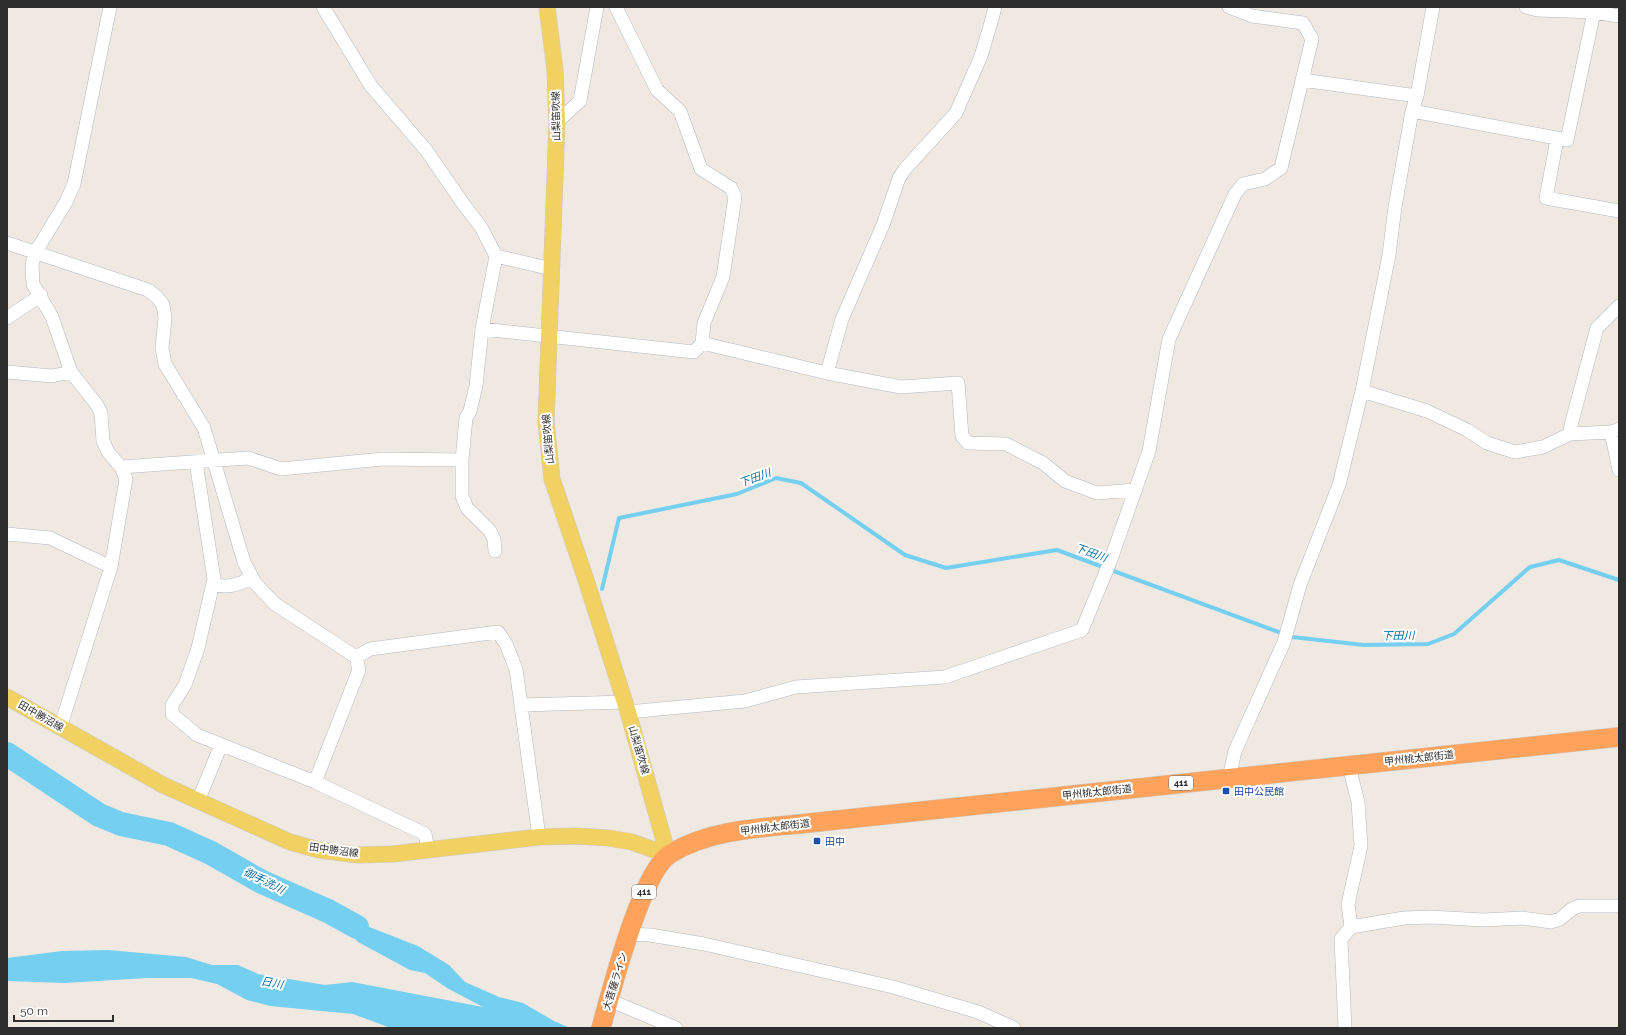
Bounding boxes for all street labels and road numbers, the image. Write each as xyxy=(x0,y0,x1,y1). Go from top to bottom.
street label: 山梨笛吹線 xyxy=(550,91,562,141)
street label: 山梨笛吹線 xyxy=(540,414,556,464)
street label: 田中勝沼線 xyxy=(17,699,65,733)
street label: 山梨笛吹線 xyxy=(627,724,651,776)
street label: 甲州桃太郎街道 xyxy=(1384,749,1454,767)
road number: 411 xyxy=(1169,776,1193,790)
street label: 甲州桃太郎街道 xyxy=(1062,783,1132,801)
street label: 甲州桃太郎街道 xyxy=(740,817,810,837)
street label: 田中勝沼線 xyxy=(308,841,360,859)
road number: 411 xyxy=(632,885,656,899)
street label: 大菩薩ライン xyxy=(601,951,629,1011)

